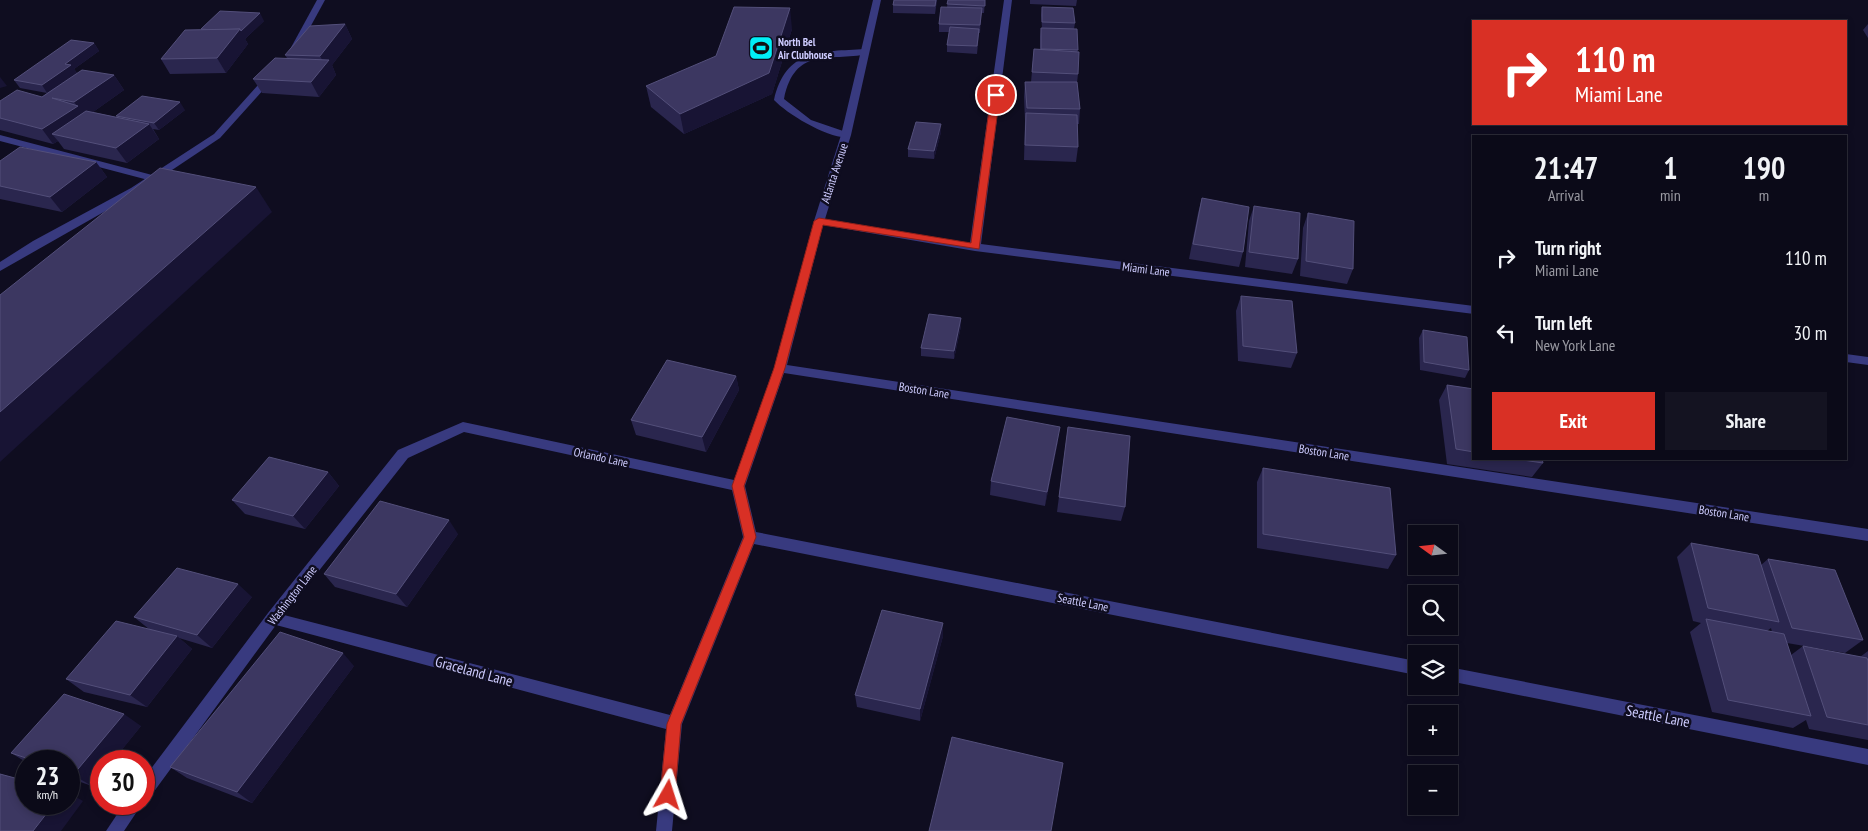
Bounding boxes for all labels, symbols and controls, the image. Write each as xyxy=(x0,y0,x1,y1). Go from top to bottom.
sports icon: North Bel Air Clubhouse xyxy=(748,35,774,61)
place label: North Bel Air Clubhouse xyxy=(777,35,832,62)
text: 110 m xyxy=(1575,36,1656,82)
icon: right xyxy=(1492,40,1557,105)
pin xyxy=(975,74,1017,116)
text: Miami Lane xyxy=(1575,80,1663,108)
icon: arrive xyxy=(982,81,1010,109)
street label: Atlanta Avenue xyxy=(817,141,851,205)
text: 21:47 xyxy=(1534,148,1598,187)
text: 1 xyxy=(1663,148,1678,187)
text: 190 xyxy=(1742,148,1785,187)
text: Arrival xyxy=(1548,185,1584,205)
text: min xyxy=(1660,185,1681,205)
text: m xyxy=(1759,185,1769,205)
text: Turn right xyxy=(1535,236,1601,260)
icon: right xyxy=(1492,244,1520,272)
text: 110 m xyxy=(1785,246,1827,270)
street label: Miami Lane xyxy=(1121,259,1171,279)
text: Miami Lane xyxy=(1535,260,1599,280)
text: Turn left xyxy=(1535,311,1592,335)
icon: left xyxy=(1492,319,1520,347)
text: 30 m xyxy=(1794,321,1827,345)
text: New York Lane xyxy=(1535,335,1615,355)
street label: Boston Lane xyxy=(898,379,950,401)
button: Exit xyxy=(1492,392,1655,450)
button: Share xyxy=(1665,392,1827,450)
street label: Boston Lane xyxy=(1298,441,1350,463)
street label: Orlando Lane xyxy=(572,444,630,470)
street label: Boston Lane xyxy=(1698,502,1750,524)
north arrow xyxy=(1408,525,1458,575)
map controls xyxy=(1408,525,1458,815)
street label: Washington Lane xyxy=(264,562,320,628)
button: search xyxy=(1408,585,1458,635)
street label: Seattle Lane xyxy=(1056,590,1110,614)
button: layers xyxy=(1408,645,1458,695)
street label: Graceland Lane xyxy=(433,652,515,690)
street label: Seattle Lane xyxy=(1625,701,1691,731)
button: + xyxy=(1408,705,1458,755)
speed limit sign: 30 xyxy=(90,750,155,815)
text: 23 xyxy=(36,760,59,792)
button: − xyxy=(1408,765,1458,815)
position arrow xyxy=(641,768,693,820)
text: km/h xyxy=(37,787,58,802)

